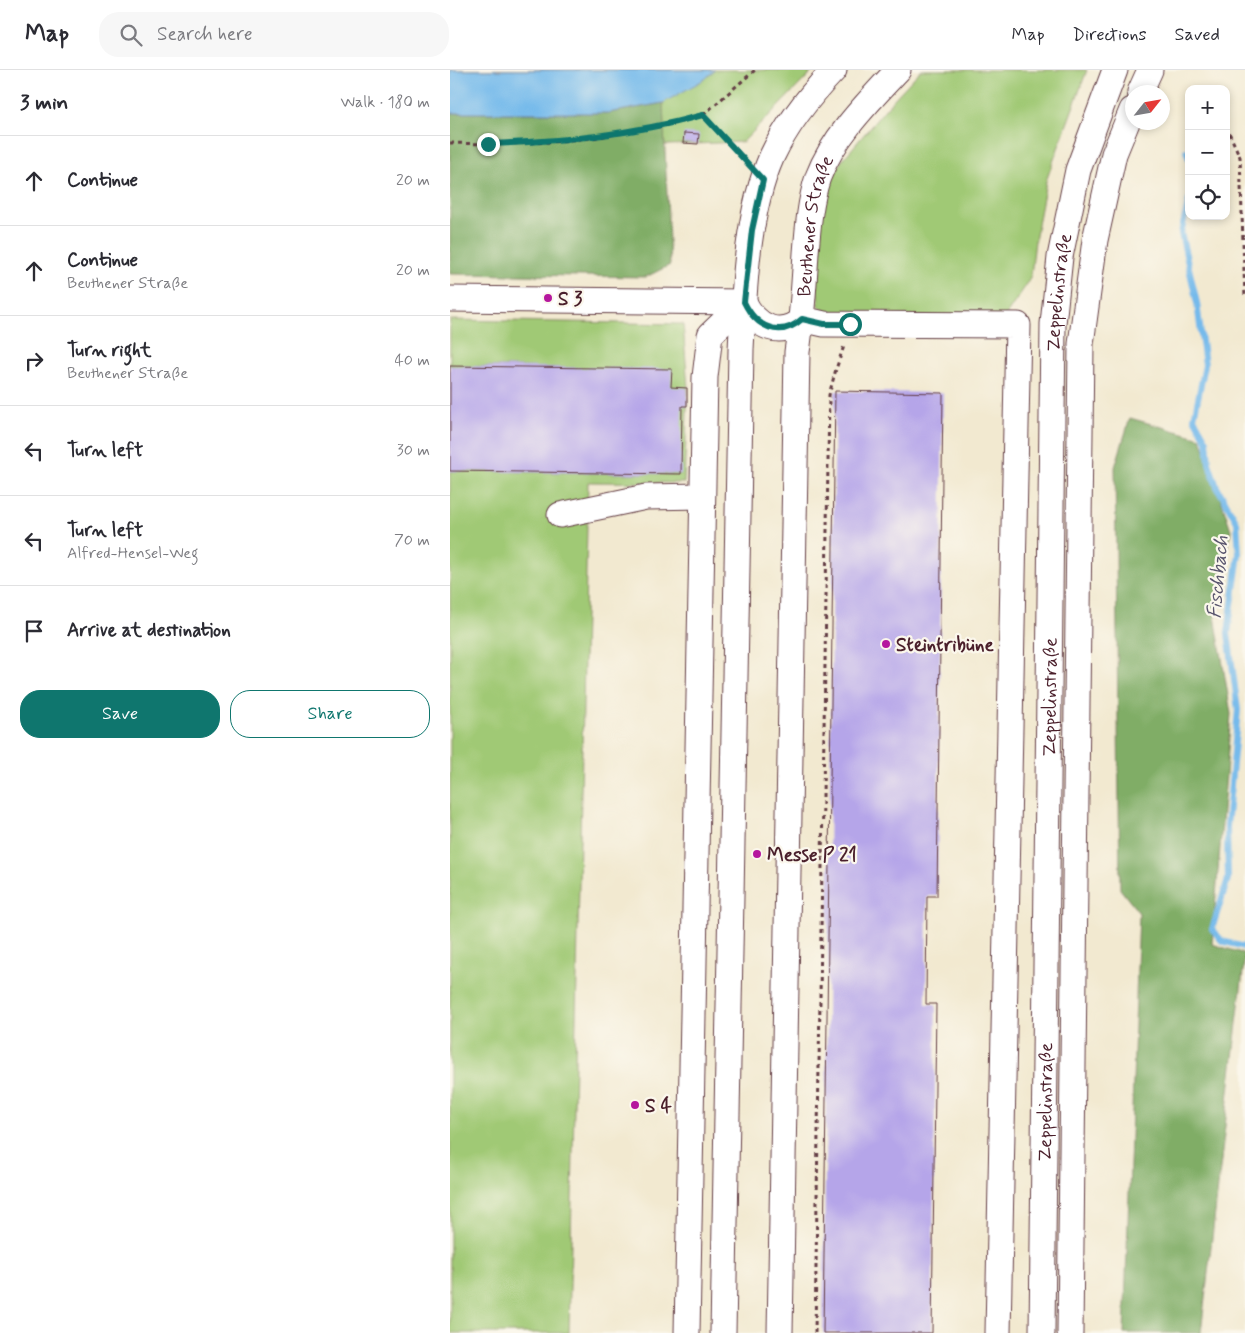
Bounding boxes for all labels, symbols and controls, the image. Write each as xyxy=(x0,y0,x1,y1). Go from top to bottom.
search box xyxy=(99,12,449,57)
text: Map xyxy=(25,19,69,50)
icon: search xyxy=(117,21,145,49)
text: Search here xyxy=(157,22,253,47)
text: Map xyxy=(1012,23,1045,47)
text: Directions xyxy=(1073,23,1147,47)
text: Saved xyxy=(1175,23,1220,47)
north arrow xyxy=(1125,85,1170,130)
map controls xyxy=(1185,85,1230,220)
button: + xyxy=(1185,85,1230,130)
text: 3 min xyxy=(20,89,68,117)
text: Walk · 180 m xyxy=(341,92,430,113)
button: − xyxy=(1185,130,1230,175)
route end xyxy=(477,133,500,156)
street label: Beuthener Straße xyxy=(792,151,840,297)
icon: ahead xyxy=(20,167,48,195)
text: Continue xyxy=(67,168,138,193)
text: 20 m xyxy=(396,170,430,191)
button: locate xyxy=(1185,175,1230,220)
street label: Zeppelinstraße xyxy=(1042,231,1079,352)
text: Continue xyxy=(67,248,138,273)
icon: ahead xyxy=(20,257,48,285)
text: 20 m xyxy=(396,260,430,281)
text: Beuthener Straße xyxy=(67,273,188,294)
place label: S 3 xyxy=(558,287,583,312)
marker: S 3 xyxy=(542,292,554,304)
route start xyxy=(839,313,862,336)
text: Turn right xyxy=(67,338,151,363)
icon: right xyxy=(20,347,48,375)
text: 40 m xyxy=(394,350,430,371)
text: Beuthener Straße xyxy=(67,363,188,384)
icon: left xyxy=(20,437,48,465)
text: Turn left xyxy=(67,438,143,463)
text: 30 m xyxy=(397,440,430,461)
text: Turn left xyxy=(67,518,143,543)
icon: left xyxy=(20,527,48,555)
text: 70 m xyxy=(394,530,430,551)
water label: Fischbach xyxy=(1201,534,1236,620)
text: Alfred-Hensel-Weg xyxy=(67,543,199,564)
icon: arrive xyxy=(20,617,48,645)
text: Arrive at destination xyxy=(67,618,231,643)
place label: Steintribüne xyxy=(896,633,994,658)
marker: Steintribüne xyxy=(880,638,892,650)
street label: Zeppelinstraße xyxy=(1037,638,1064,757)
button: Save xyxy=(20,690,220,738)
button: Share xyxy=(230,690,430,738)
place label: Messe P 21 xyxy=(767,843,857,868)
marker: Messe P 21 xyxy=(751,848,763,860)
street label: Zeppelinstraße xyxy=(1033,1043,1059,1162)
place label: S 4 xyxy=(645,1094,672,1119)
marker: S 4 xyxy=(629,1099,641,1111)

